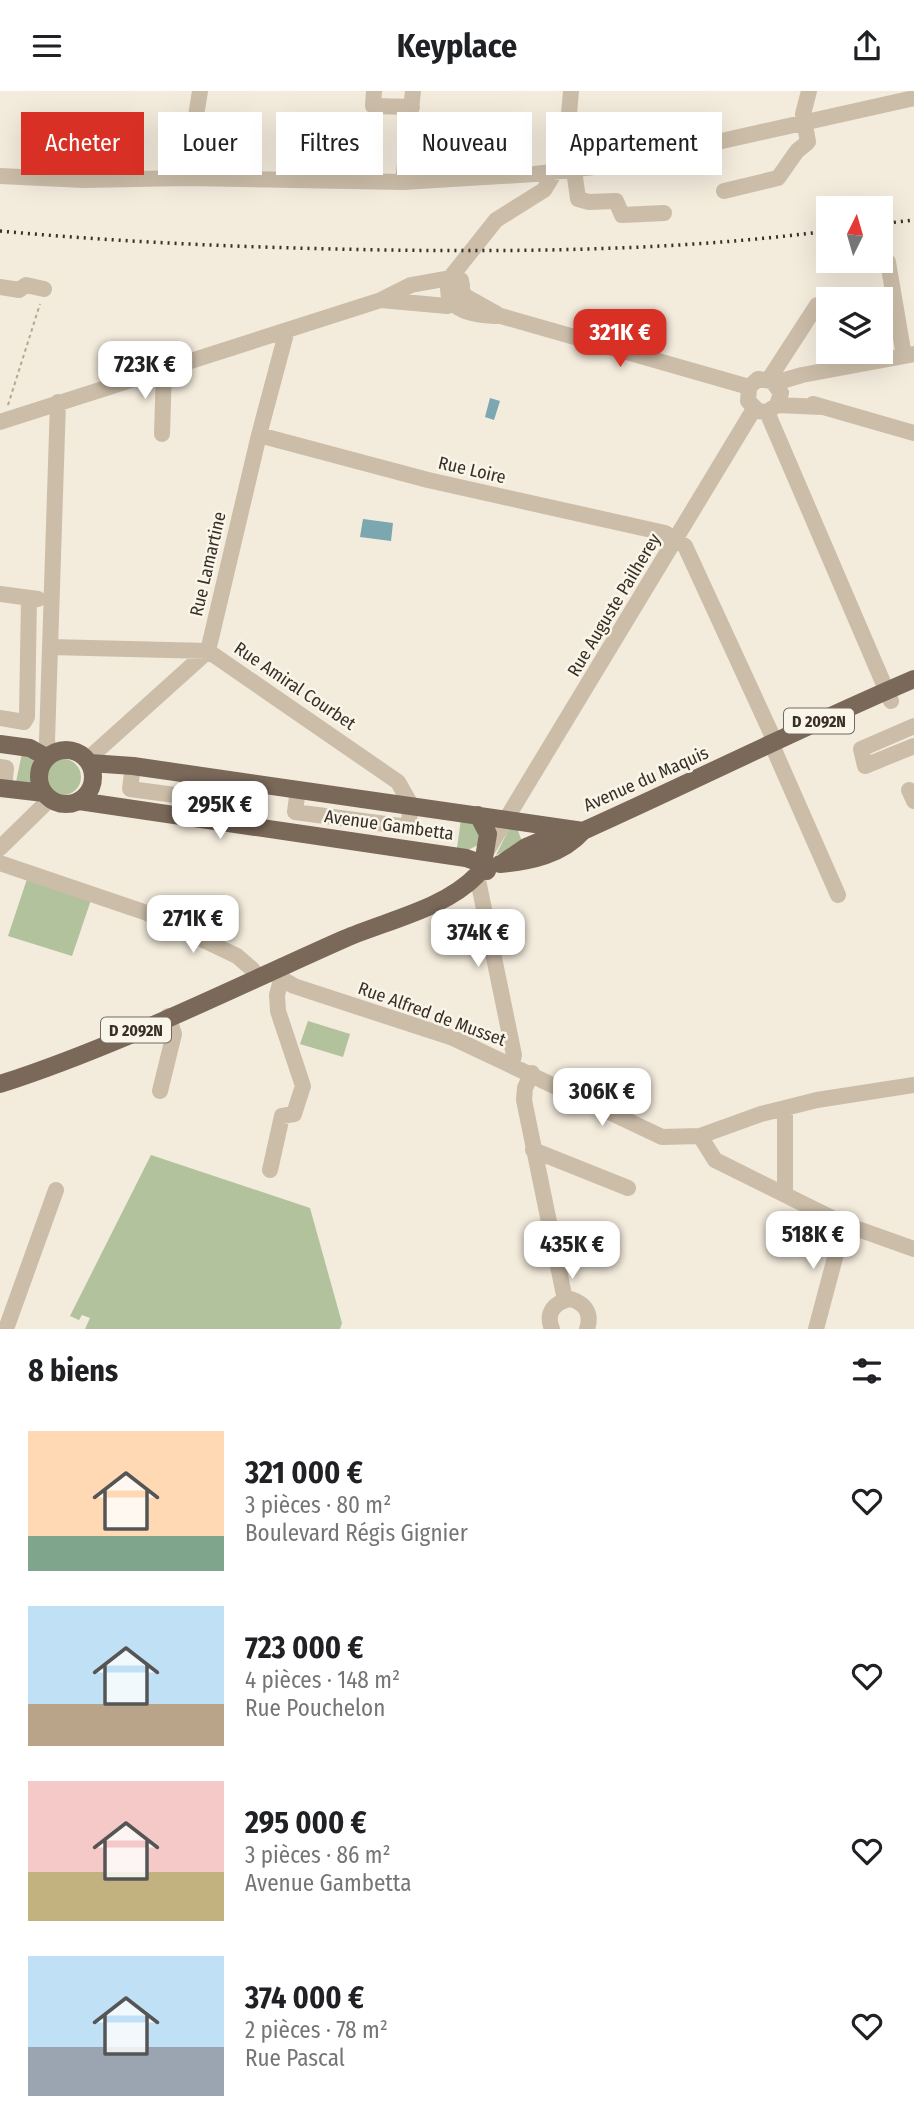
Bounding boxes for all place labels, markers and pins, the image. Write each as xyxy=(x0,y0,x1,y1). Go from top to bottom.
pin: 321K € xyxy=(563,309,677,369)
pin: 723K € xyxy=(88,341,202,401)
pin: 295K € xyxy=(163,781,277,841)
pin: 271K € xyxy=(136,895,250,955)
pin: 374K € xyxy=(421,909,535,969)
pin: 306K € xyxy=(545,1069,659,1128)
pin: 518K € xyxy=(756,1211,870,1271)
pin: 435K € xyxy=(515,1221,629,1281)

